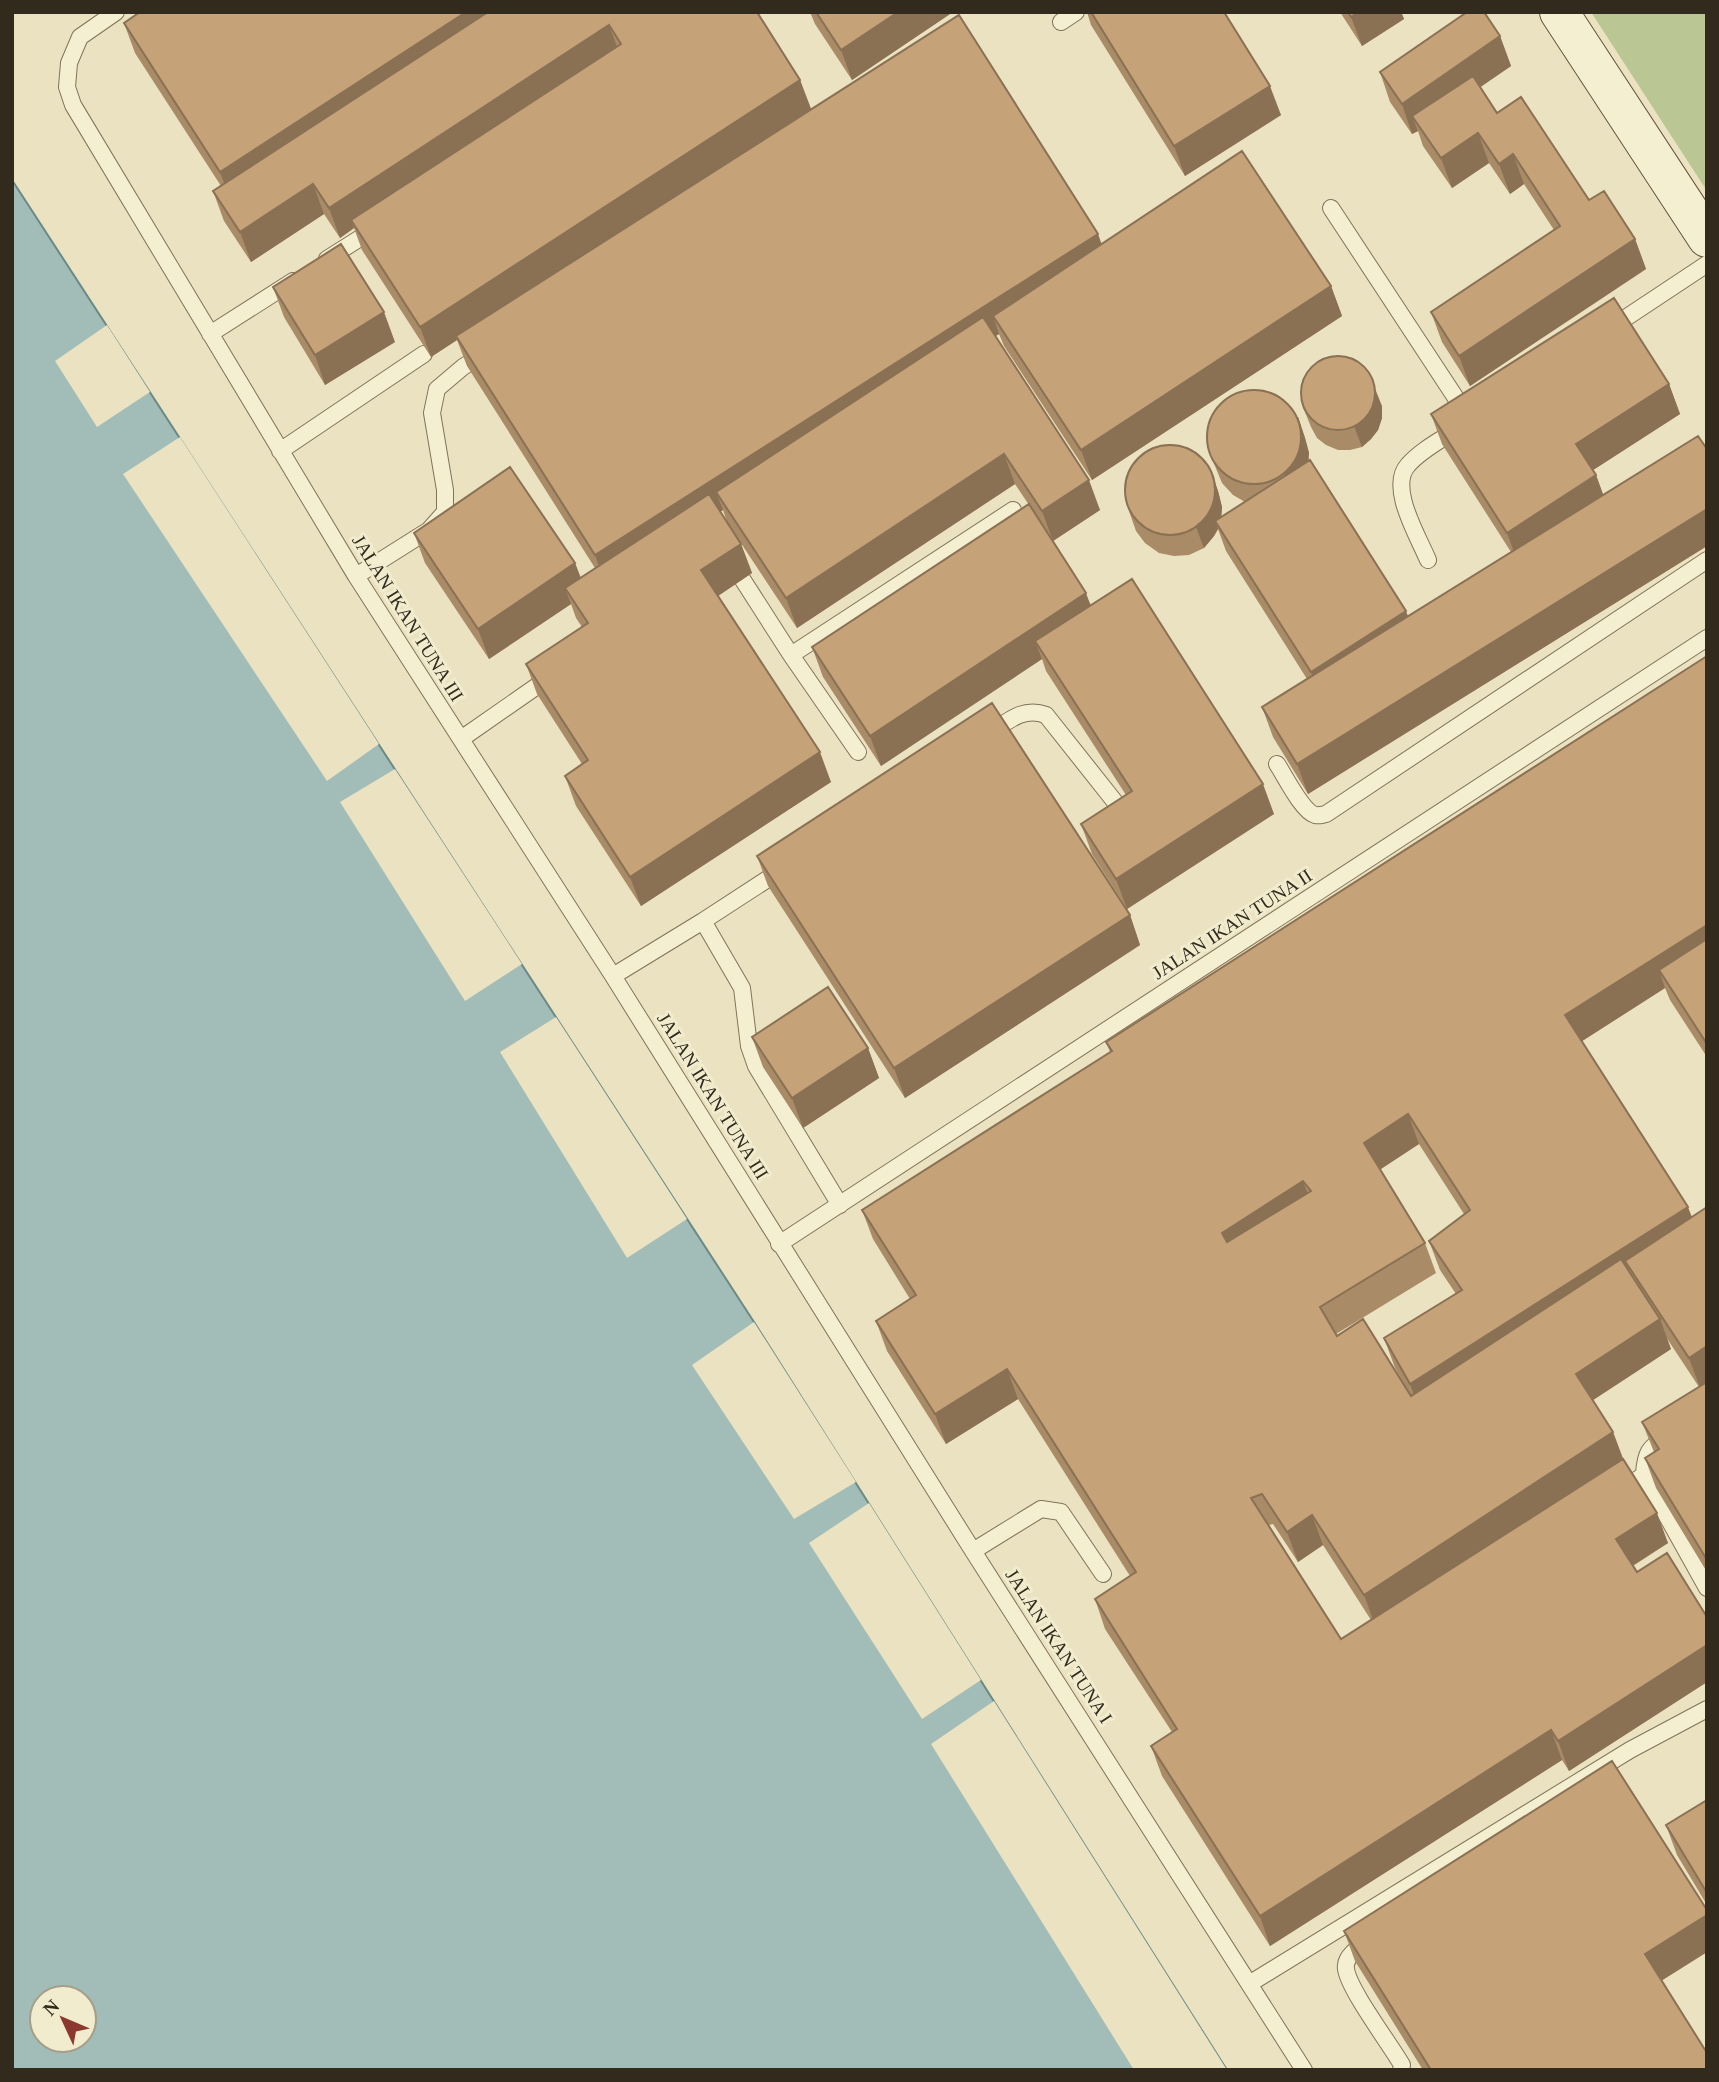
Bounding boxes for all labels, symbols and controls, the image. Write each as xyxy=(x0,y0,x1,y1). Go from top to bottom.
street label: JALAN IKAN TUNA III xyxy=(348,531,468,705)
street label: JALAN IKAN TUNA II xyxy=(1148,865,1316,983)
street label: JALAN IKAN TUNA III xyxy=(653,1009,773,1183)
street label: JALAN IKAN TUNA I xyxy=(1001,1565,1117,1727)
north arrow xyxy=(28,1984,98,2054)
text: N xyxy=(39,1995,64,2020)

